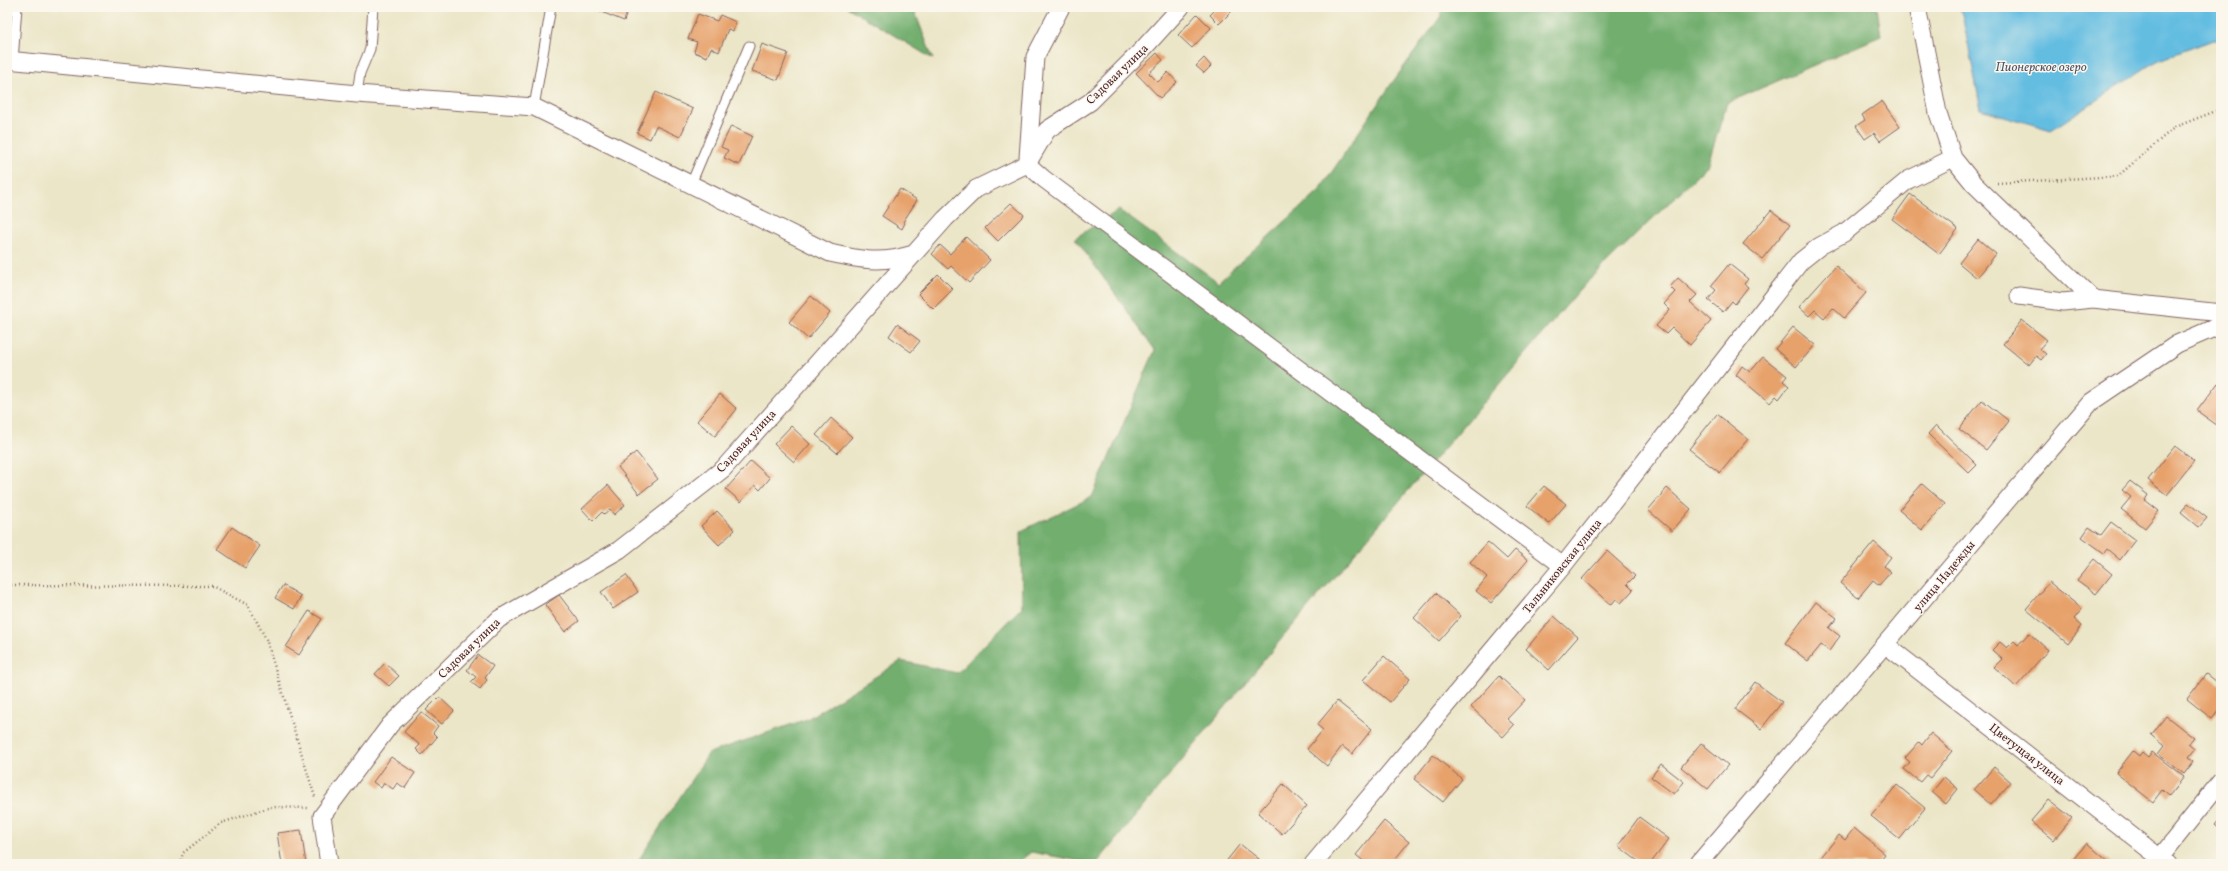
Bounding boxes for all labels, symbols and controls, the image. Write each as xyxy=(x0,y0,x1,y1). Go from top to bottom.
street label: Садовая улица xyxy=(1083,41,1152,109)
water label: Пионерское озеро xyxy=(1995,59,2087,77)
street label: Садовая улица xyxy=(713,407,780,477)
street label: Тальниковская улица xyxy=(1520,516,1606,617)
street label: улица Надежды xyxy=(1910,537,1980,616)
street label: Садовая улица xyxy=(435,615,504,683)
street label: Цветущая улица xyxy=(1985,720,2067,789)

